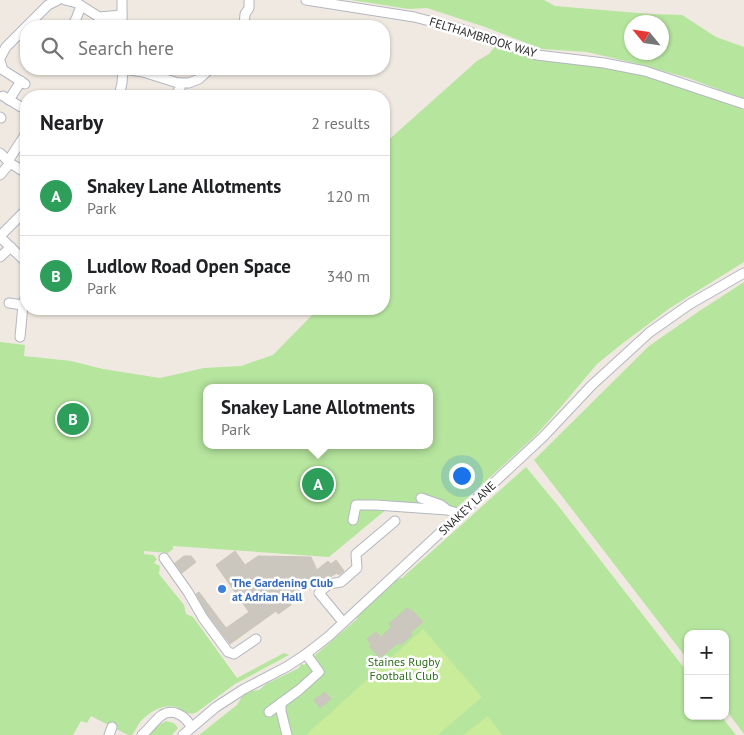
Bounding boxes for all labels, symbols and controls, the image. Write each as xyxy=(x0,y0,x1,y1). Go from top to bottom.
street label: FELTHAMBROOK WAY xyxy=(428,14,539,60)
north arrow xyxy=(624,15,669,60)
search box xyxy=(20,20,390,75)
icon: search xyxy=(38,34,66,62)
text: Search here xyxy=(78,36,174,60)
text: Nearby xyxy=(40,109,103,136)
text: 2 results xyxy=(311,113,370,133)
text: Snakey Lane Allotments xyxy=(87,174,281,198)
text: A xyxy=(51,186,61,206)
text: 120 m xyxy=(327,186,370,206)
text: Park xyxy=(87,198,116,218)
text: Ludlow Road Open Space xyxy=(87,254,291,278)
text: B xyxy=(51,266,61,286)
text: 340 m xyxy=(327,266,370,286)
text: Park xyxy=(87,278,116,298)
popup xyxy=(203,384,433,449)
text: Snakey Lane Allotments xyxy=(221,395,415,419)
pin: B xyxy=(57,400,89,438)
text: Park xyxy=(221,419,250,439)
your location xyxy=(449,463,475,489)
pin: A xyxy=(302,465,334,503)
street label: SNAKEY LANE xyxy=(435,478,499,538)
place label: The Gardening Club at Adrian Hall xyxy=(232,575,334,604)
marker: The Gardening Club at Adrian Hall xyxy=(216,583,228,595)
map controls xyxy=(684,630,729,720)
button: + xyxy=(684,630,729,675)
park label: Staines Rugby Football Club xyxy=(368,654,441,683)
button: − xyxy=(684,675,729,720)

